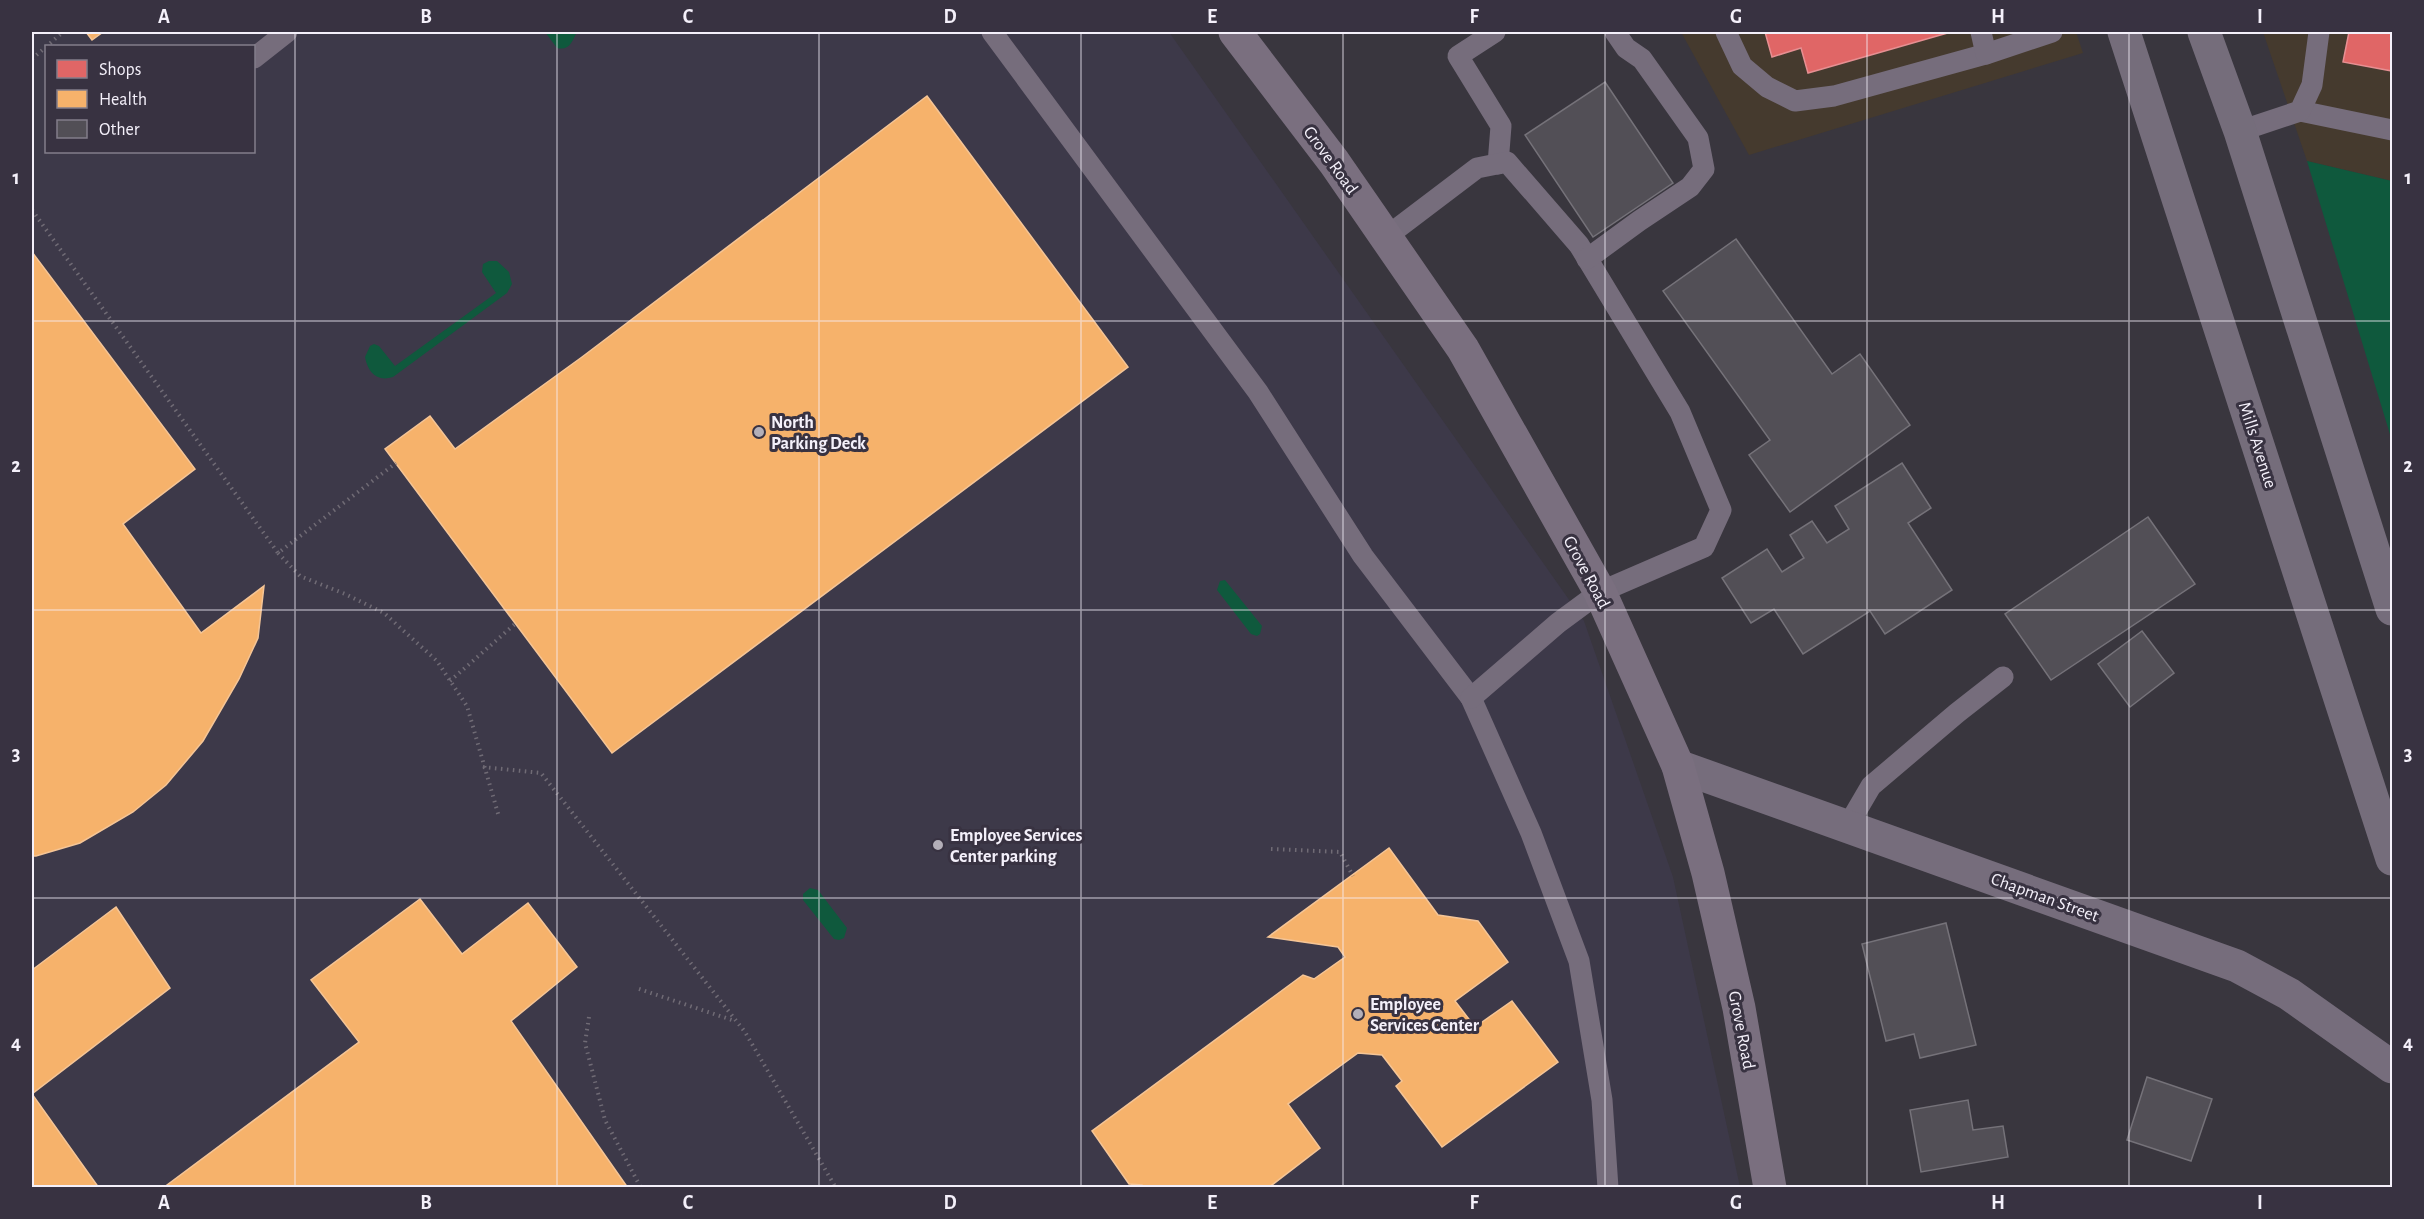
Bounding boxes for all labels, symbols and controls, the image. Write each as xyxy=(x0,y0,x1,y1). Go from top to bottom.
text: A xyxy=(158,7,170,27)
text: B xyxy=(420,7,432,27)
text: C xyxy=(683,7,694,27)
text: D xyxy=(943,7,957,27)
text: E xyxy=(1207,7,1217,27)
text: F xyxy=(1469,7,1479,27)
text: G xyxy=(1730,7,1742,27)
text: H xyxy=(1991,7,2005,27)
text: I xyxy=(2257,7,2263,27)
legend xyxy=(45,45,255,153)
text: Shops xyxy=(99,61,141,79)
text: Health xyxy=(99,91,147,109)
text: Other xyxy=(99,121,140,139)
street label: Grove Road xyxy=(1300,123,1361,198)
text: 1 xyxy=(12,168,20,188)
text: 1 xyxy=(2404,168,2412,188)
street label: Mills Avenue xyxy=(2235,400,2279,491)
place label: North Parking Deck xyxy=(771,414,866,453)
marker: North Parking Deck xyxy=(752,425,766,439)
text: 2 xyxy=(11,456,21,476)
text: 2 xyxy=(2403,456,2413,476)
street label: Grove Road xyxy=(1560,533,1613,612)
text: 3 xyxy=(12,744,20,764)
text: 3 xyxy=(2404,744,2412,764)
place label: Employee Services Center parking xyxy=(950,827,1082,866)
marker: Employee Services Center parking xyxy=(931,838,945,852)
street label: Chapman Street xyxy=(1988,870,2101,926)
street label: Grove Road xyxy=(1725,990,1757,1071)
place label: Employee Services Center xyxy=(1370,996,1480,1035)
marker: Employee Services Center xyxy=(1351,1007,1365,1021)
text: 4 xyxy=(11,1033,21,1053)
text: 4 xyxy=(2403,1033,2413,1053)
text: A xyxy=(158,1193,170,1213)
text: B xyxy=(420,1193,432,1213)
text: C xyxy=(683,1193,694,1213)
text: D xyxy=(943,1193,957,1213)
text: E xyxy=(1207,1193,1217,1213)
text: F xyxy=(1469,1193,1479,1213)
text: G xyxy=(1730,1193,1742,1213)
text: H xyxy=(1991,1193,2005,1213)
text: I xyxy=(2257,1193,2263,1213)

